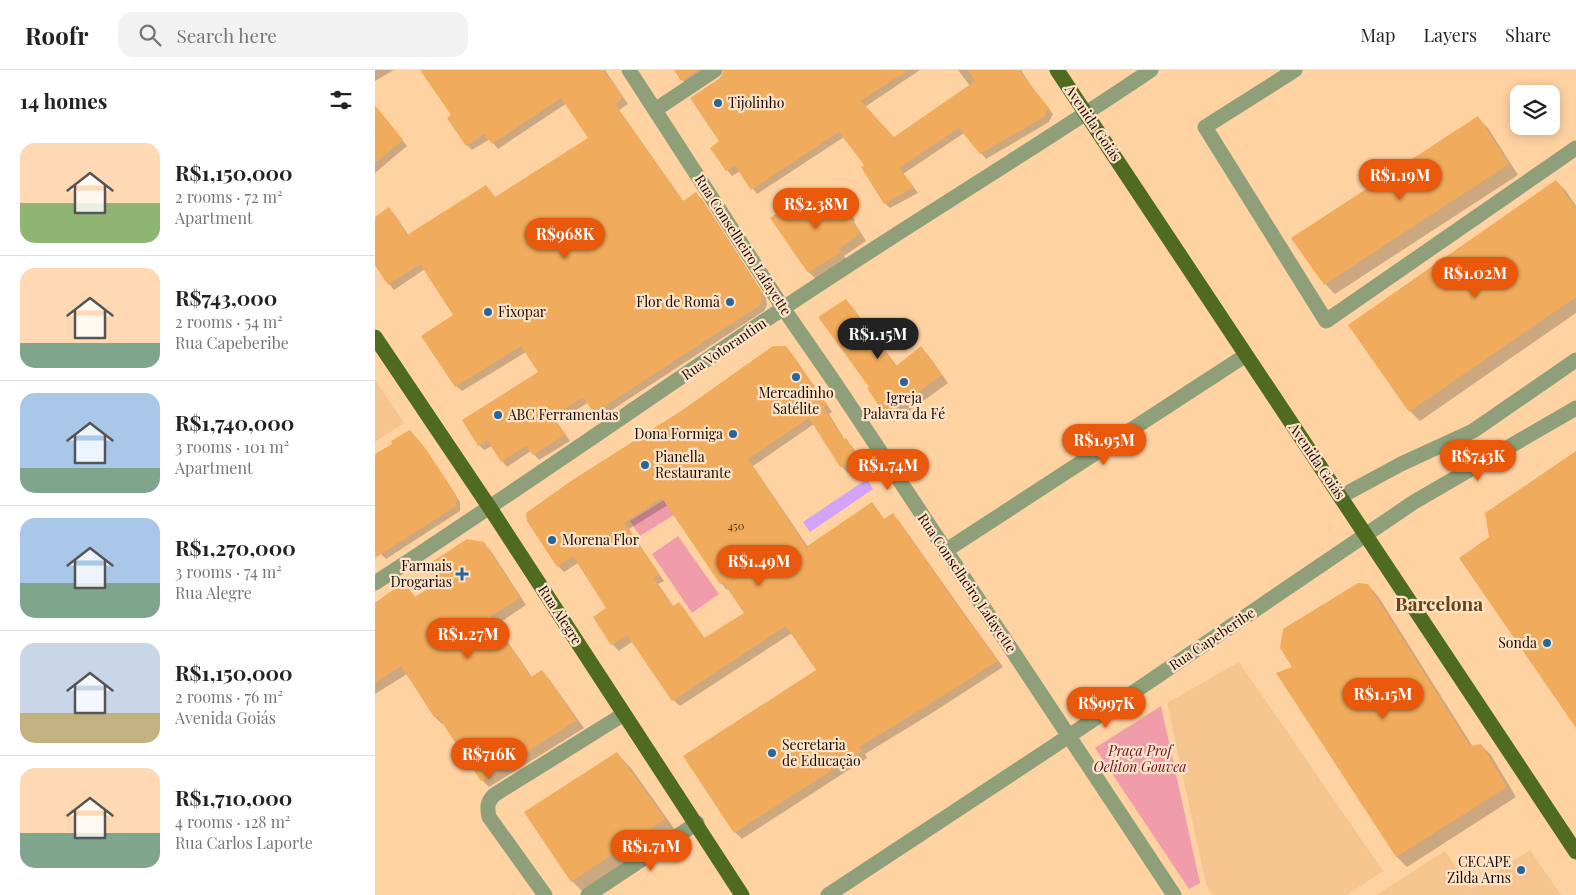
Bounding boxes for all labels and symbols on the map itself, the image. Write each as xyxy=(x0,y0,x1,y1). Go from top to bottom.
street label: Avenida Goiás xyxy=(1060,80,1126,165)
place label: Tijolinho xyxy=(728,93,785,112)
marker: Tijolinho xyxy=(712,97,724,109)
pin: R$1.19M xyxy=(1354,158,1446,201)
street label: Rua Conselheiro Lafayette xyxy=(691,171,796,319)
pin: R$2.38M xyxy=(770,188,862,230)
pin: R$968K xyxy=(524,218,606,260)
pin: R$1.02M xyxy=(1429,256,1521,299)
place label: Flor de Romã xyxy=(636,292,720,311)
marker: Flor de Romã xyxy=(724,296,736,308)
place label: Fixopar xyxy=(498,302,547,321)
marker: Fixopar xyxy=(482,306,494,318)
street label: Rua Votorantim xyxy=(678,313,770,384)
pin: R$1.15M xyxy=(832,318,924,360)
marker: Mercadinho Satélite xyxy=(790,371,802,383)
marker: Igreja Palavra da Fé xyxy=(898,376,910,388)
place label: Mercadinho Satélite xyxy=(758,383,834,418)
place label: Igreja Palavra da Fé xyxy=(863,388,945,423)
place label: ABC Ferramentas xyxy=(507,405,619,424)
marker: ABC Ferramentas xyxy=(492,409,504,421)
street label: Avenida Goiás xyxy=(1284,418,1350,503)
place label: Dona Formiga xyxy=(634,424,723,443)
pin: R$1.95M xyxy=(1058,424,1150,466)
marker: Dona Formiga xyxy=(727,428,739,440)
pin: R$743K xyxy=(1437,440,1519,482)
place label: Pianella Restaurante xyxy=(655,447,731,482)
pin: R$1.74M xyxy=(842,448,934,491)
marker: Pianella Restaurante xyxy=(639,459,651,471)
street label: Rua Conselheiro Lafayette xyxy=(914,509,1021,656)
house number: 450 xyxy=(728,518,745,533)
place label: Morena Flor xyxy=(562,530,640,549)
marker: Morena Flor xyxy=(546,534,558,546)
pin: R$1.49M xyxy=(713,544,805,587)
place label: Farmais Drogarias xyxy=(390,556,452,591)
marker: Farmais Drogarias xyxy=(456,568,468,580)
street label: Rua Alegre xyxy=(534,581,587,648)
district label: Barcelona xyxy=(1395,590,1483,616)
street label: Rua Capeberibe xyxy=(1165,603,1258,674)
pin: R$1.27M xyxy=(422,618,514,660)
place label: Sonda xyxy=(1498,633,1537,652)
marker: Sonda xyxy=(1541,637,1553,649)
pin: R$1.15M xyxy=(1337,678,1429,720)
pin: R$997K xyxy=(1065,686,1147,729)
place label: Secretaria de Educação xyxy=(782,735,861,770)
pin: R$716K xyxy=(448,738,530,780)
park label: Praça Prof Oeliton Gouvea xyxy=(1094,741,1186,776)
marker: Secretaria de Educação xyxy=(766,747,778,759)
pin: R$1.71M xyxy=(605,830,697,872)
place label: CECAPE Zilda Arns xyxy=(1447,852,1511,887)
marker: CECAPE Zilda Arns xyxy=(1515,864,1527,876)

